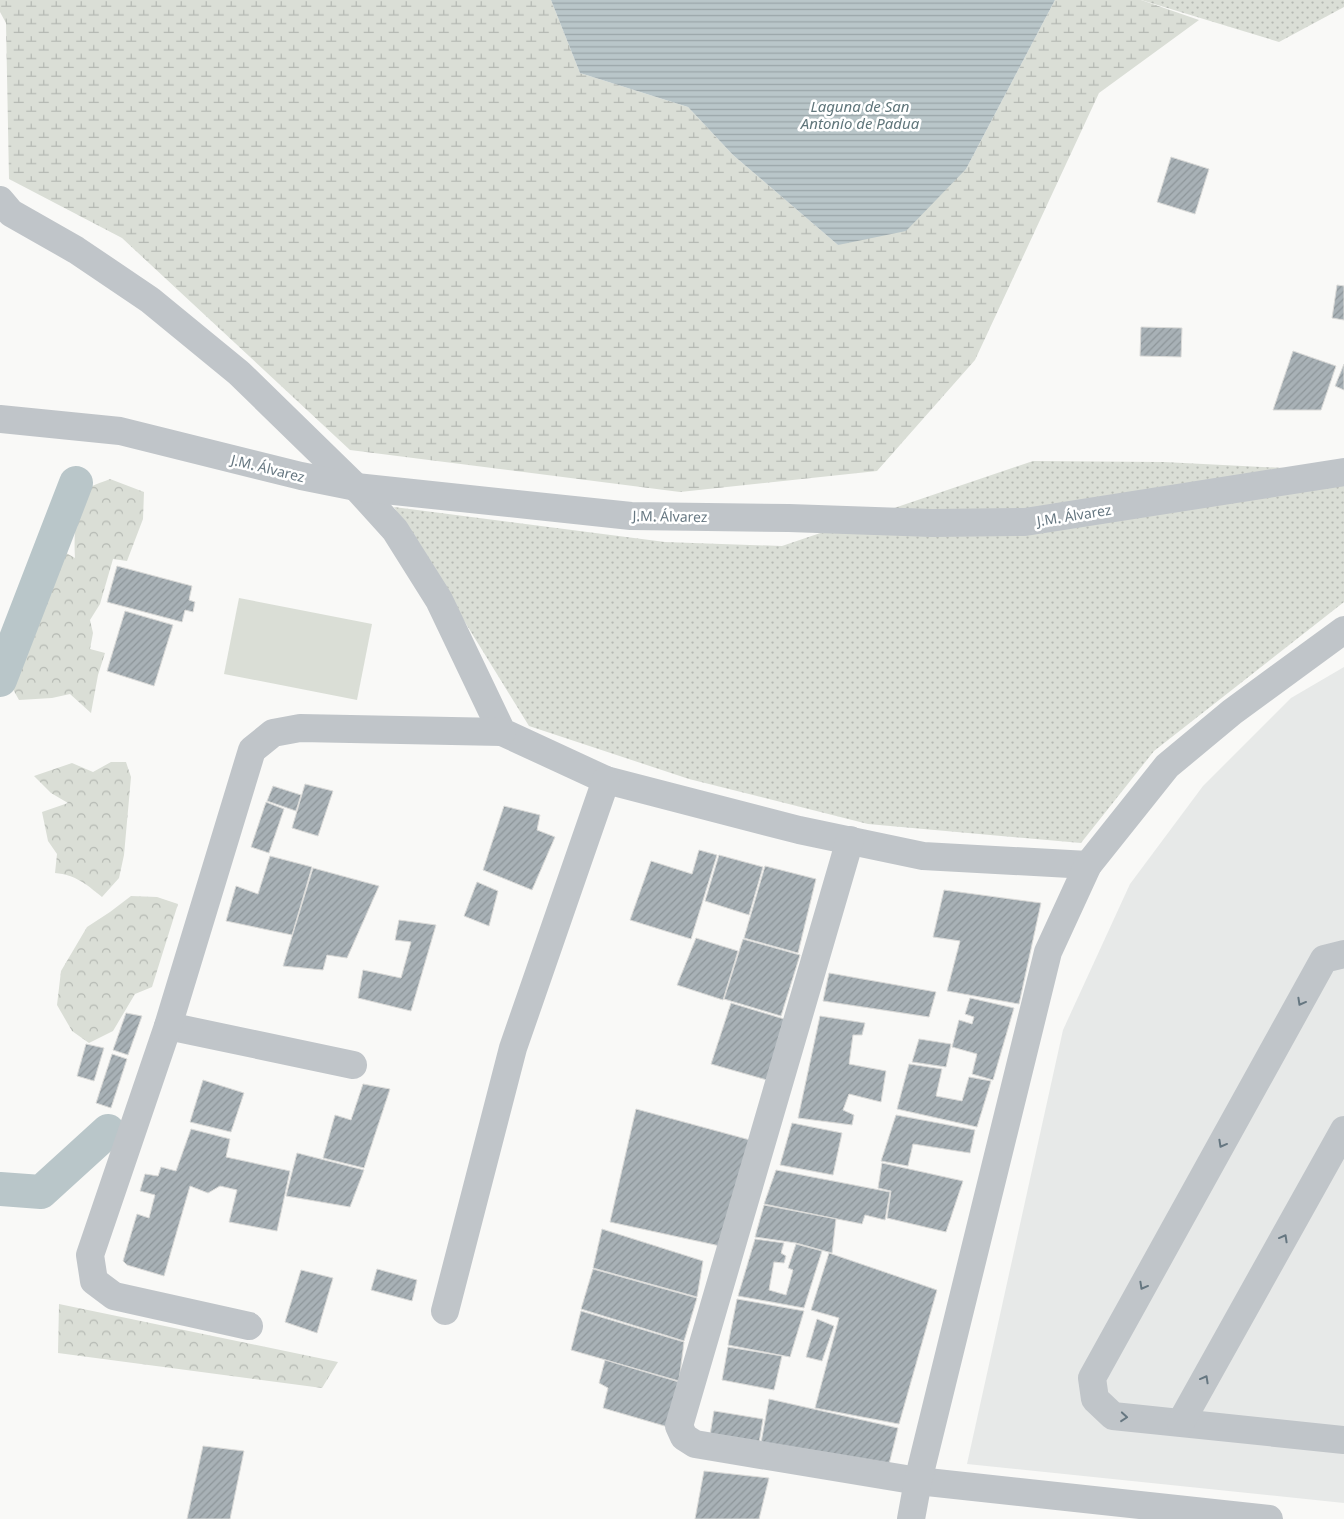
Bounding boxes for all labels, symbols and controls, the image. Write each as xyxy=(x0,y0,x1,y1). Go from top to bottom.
water label: Laguna de San Antonio de Padua xyxy=(800,96,920,133)
street label: J.M. Álvarez xyxy=(227,449,307,486)
street label: J.M. Álvarez xyxy=(1033,500,1113,531)
street label: J.M. Álvarez xyxy=(630,506,708,526)
one-way arrow xyxy=(1297,997,1307,1006)
one-way arrow xyxy=(1218,1139,1228,1148)
one-way arrow xyxy=(1278,1234,1288,1243)
one-way arrow xyxy=(1139,1281,1149,1290)
one-way arrow xyxy=(1198,1376,1208,1385)
one-way arrow xyxy=(1120,1412,1128,1423)

